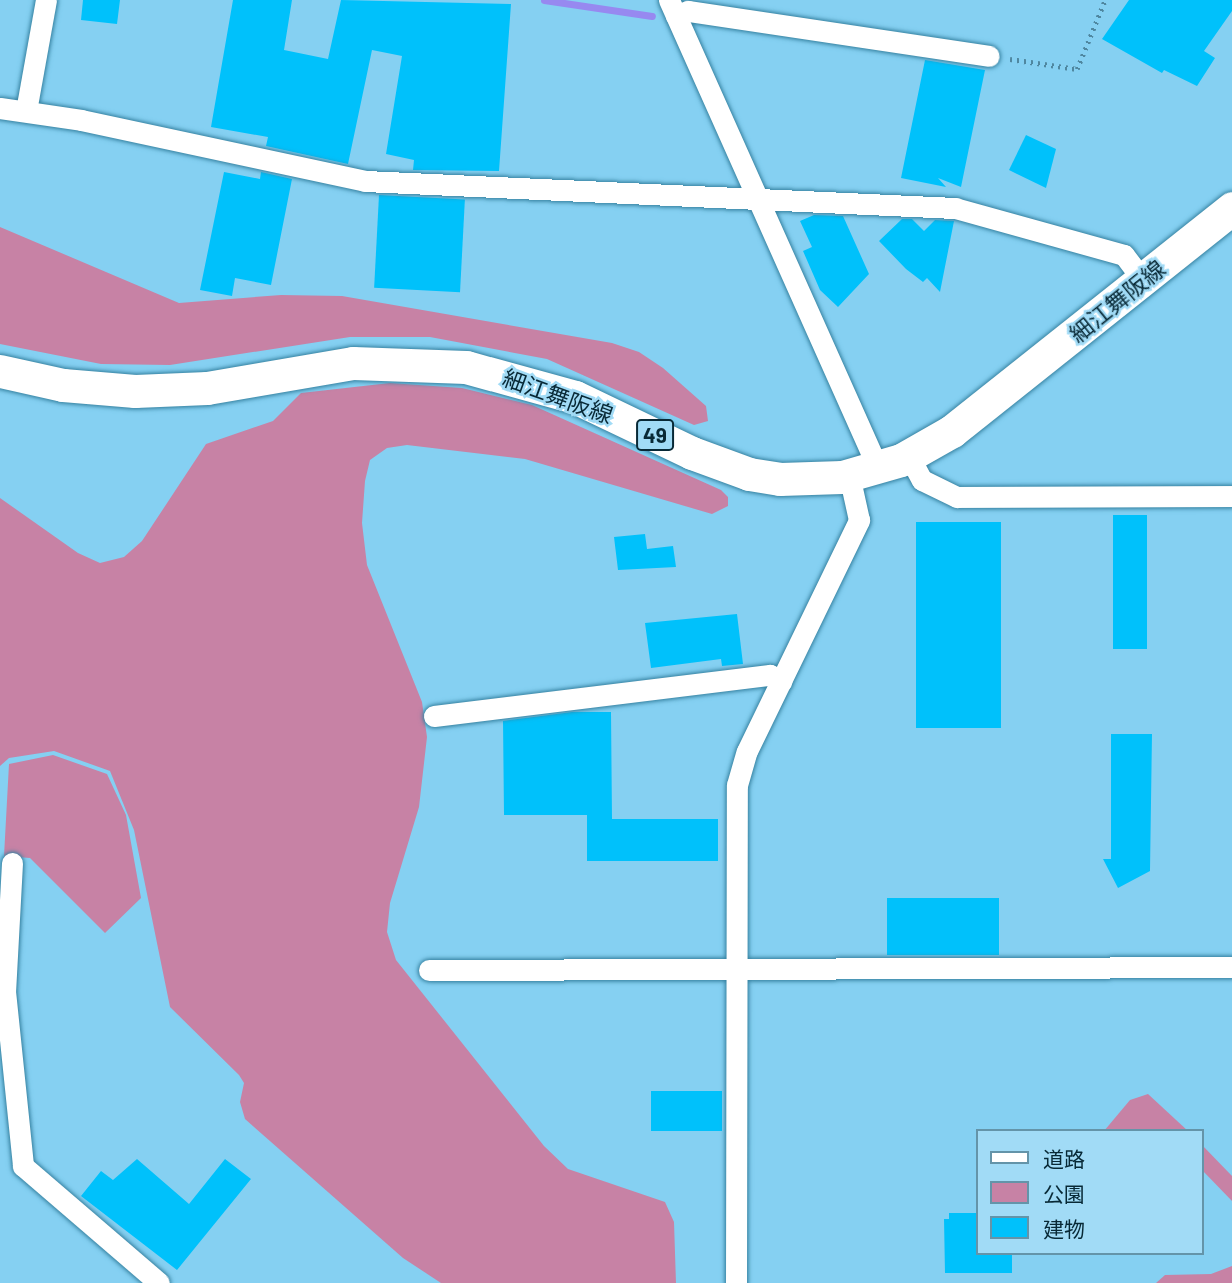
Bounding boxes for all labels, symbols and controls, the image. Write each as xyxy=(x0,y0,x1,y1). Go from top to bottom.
street label: 細江舞阪線 xyxy=(1064,254,1170,348)
street label: 細江舞阪線 xyxy=(499,363,617,429)
road number: 49 xyxy=(636,418,674,452)
legend xyxy=(976,1129,1204,1255)
text: 道路 xyxy=(1043,1146,1085,1171)
text: 公園 xyxy=(1043,1181,1085,1206)
text: 建物 xyxy=(1043,1216,1085,1241)

